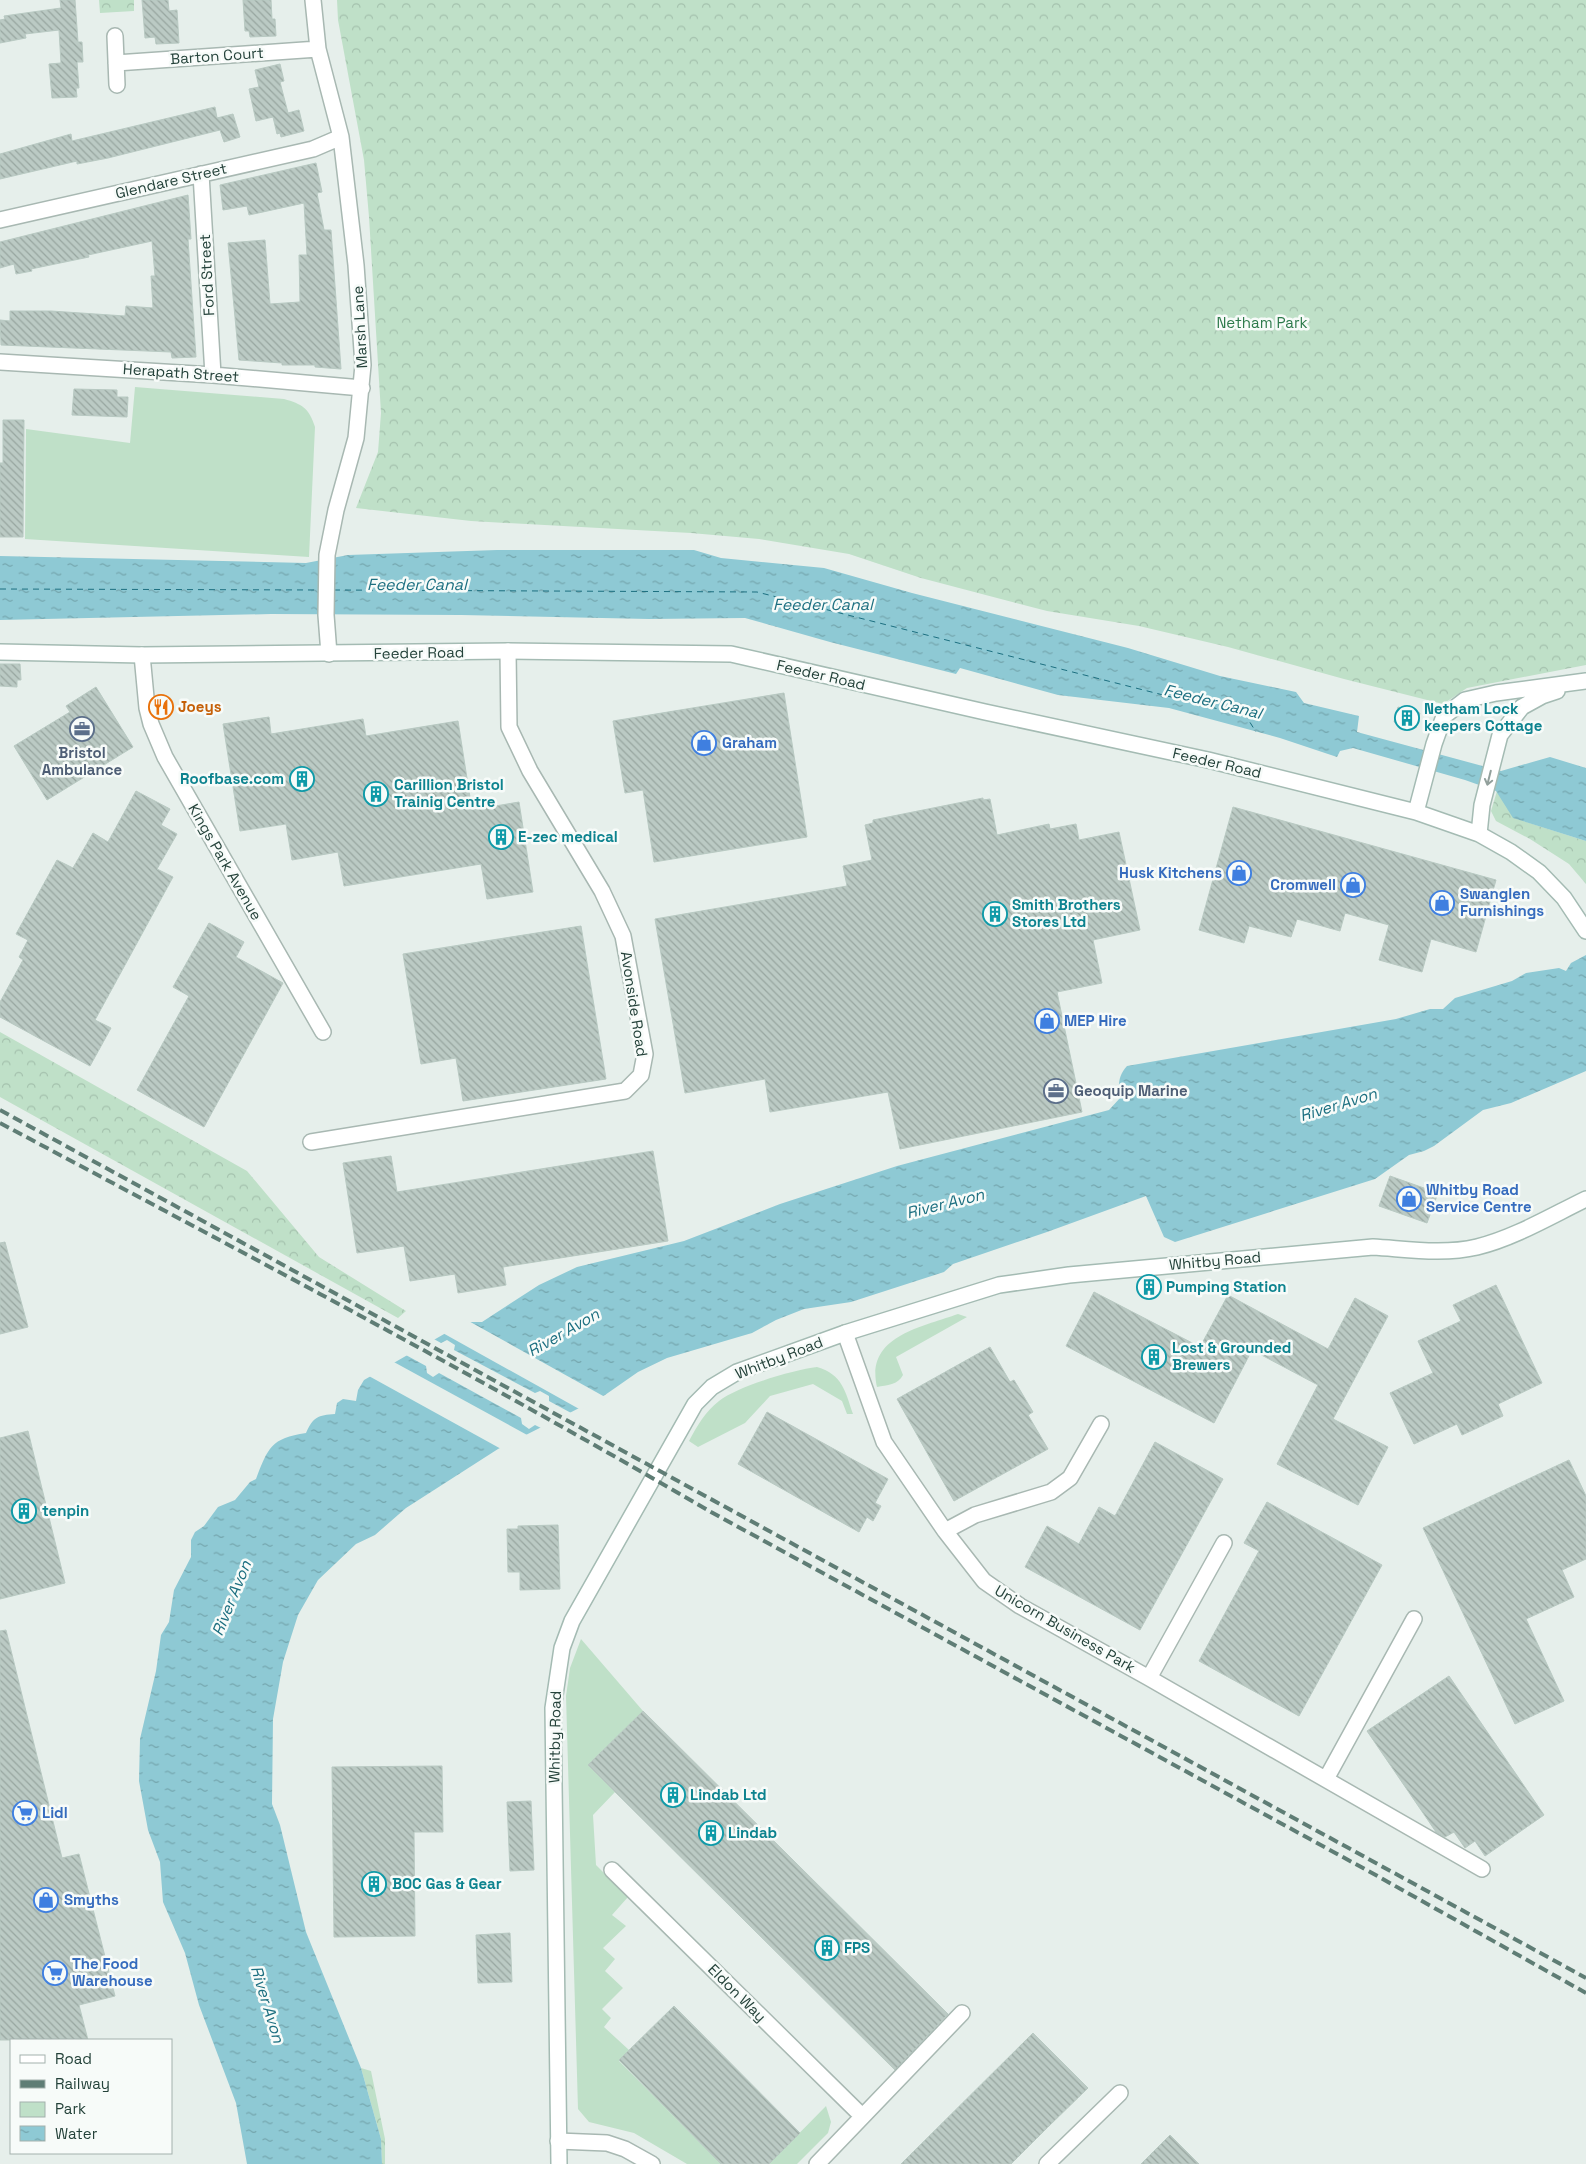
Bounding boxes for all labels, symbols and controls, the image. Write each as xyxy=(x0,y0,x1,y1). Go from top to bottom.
street label: Barton Court xyxy=(170,43,265,68)
street label: Glendare Street xyxy=(113,158,229,203)
street label: Ford Street xyxy=(195,233,218,316)
street label: Marsh Lane xyxy=(348,285,371,369)
park label: Netham Park xyxy=(1216,313,1308,332)
street label: Herapath Street xyxy=(122,359,240,386)
water label: Feeder Canal xyxy=(367,574,469,595)
water label: Feeder Canal xyxy=(773,594,875,615)
street label: Feeder Road xyxy=(374,642,464,663)
street label: Feeder Road xyxy=(775,655,867,694)
water label: Feeder Canal xyxy=(1162,679,1266,724)
restaurant icon: Joeys xyxy=(148,694,174,720)
place label: Joeys xyxy=(178,697,222,716)
place label: Netham Lock keepers Cottage xyxy=(1424,699,1543,735)
building icon: Netham Lock keepers Cottage xyxy=(1394,705,1420,731)
office icon: Bristol Ambulance xyxy=(69,716,95,742)
shop icon: Graham xyxy=(691,730,717,756)
place label: Graham xyxy=(722,733,777,752)
place label: Bristol Ambulance xyxy=(42,743,123,779)
street label: Feeder Road xyxy=(1171,743,1263,782)
building icon: Roofbase.com xyxy=(289,766,315,792)
place label: Roofbase.com xyxy=(180,769,284,788)
one-way arrow xyxy=(1483,770,1493,786)
place label: Carillion Bristol Trainig Centre xyxy=(394,775,504,811)
building icon: Carillion Bristol Trainig Centre xyxy=(363,781,389,807)
street label: Kings Park Avenue xyxy=(184,800,267,923)
building icon: E-zec medical xyxy=(488,824,514,850)
place label: E-zec medical xyxy=(518,827,618,846)
shop icon: Husk Kitchens xyxy=(1226,860,1252,886)
place label: Husk Kitchens xyxy=(1119,863,1222,882)
shop icon: Cromwell xyxy=(1340,872,1366,898)
place label: Cromwell xyxy=(1270,875,1336,894)
place label: Swanglen Furnishings xyxy=(1460,884,1544,920)
shop icon: Swanglen Furnishings xyxy=(1429,890,1455,916)
place label: Smith Brothers Stores Ltd xyxy=(1012,895,1121,931)
building icon: Smith Brothers Stores Ltd xyxy=(982,901,1008,927)
street label: Avonside Road xyxy=(617,950,652,1058)
shop icon: MEP Hire xyxy=(1034,1008,1060,1034)
place label: MEP Hire xyxy=(1064,1011,1127,1030)
office icon: Geoquip Marine xyxy=(1043,1078,1069,1104)
place label: Geoquip Marine xyxy=(1074,1081,1188,1100)
water label: River Avon xyxy=(1297,1082,1380,1126)
place label: Whitby Road Service Centre xyxy=(1426,1180,1532,1216)
water label: River Avon xyxy=(904,1183,987,1223)
shop icon: Whitby Road Service Centre xyxy=(1396,1186,1422,1212)
street label: Whitby Road xyxy=(1168,1247,1262,1274)
building icon: Pumping Station xyxy=(1136,1274,1162,1300)
place label: Pumping Station xyxy=(1166,1277,1287,1296)
water label: River Avon xyxy=(524,1303,604,1361)
street label: Whitby Road xyxy=(732,1332,825,1383)
place label: Lost & Grounded Brewers xyxy=(1172,1338,1291,1374)
building icon: Lost & Grounded Brewers xyxy=(1141,1344,1167,1370)
building icon: tenpin xyxy=(11,1498,37,1524)
place label: tenpin xyxy=(42,1501,89,1520)
water label: River Avon xyxy=(207,1556,257,1639)
street label: Unicorn Business Park xyxy=(991,1580,1139,1677)
street label: Whitby Road xyxy=(544,1691,565,1783)
building icon: Lindab Ltd xyxy=(660,1782,686,1808)
place label: Lindab Ltd xyxy=(690,1785,767,1804)
supermarket icon: Lidl xyxy=(12,1800,38,1826)
place label: Lidl xyxy=(42,1803,68,1822)
building icon: Lindab xyxy=(698,1820,724,1846)
place label: Lindab xyxy=(728,1823,777,1842)
building icon: BOC Gas & Gear xyxy=(361,1871,387,1897)
place label: BOC Gas & Gear xyxy=(392,1874,502,1893)
shop icon: Smyths xyxy=(33,1887,59,1913)
place label: Smyths xyxy=(64,1890,119,1909)
building icon: FPS xyxy=(814,1935,840,1961)
place label: FPS xyxy=(844,1938,870,1957)
place label: The Food Warehouse xyxy=(72,1954,153,1990)
supermarket icon: The Food Warehouse xyxy=(42,1960,68,1986)
street label: Eldon Way xyxy=(704,1960,770,2026)
water label: River Avon xyxy=(246,1963,290,2046)
legend xyxy=(10,2039,172,2154)
text: Road xyxy=(55,2049,92,2068)
text: Railway xyxy=(55,2074,110,2093)
text: Park xyxy=(55,2099,86,2118)
text: Water xyxy=(55,2124,98,2143)

